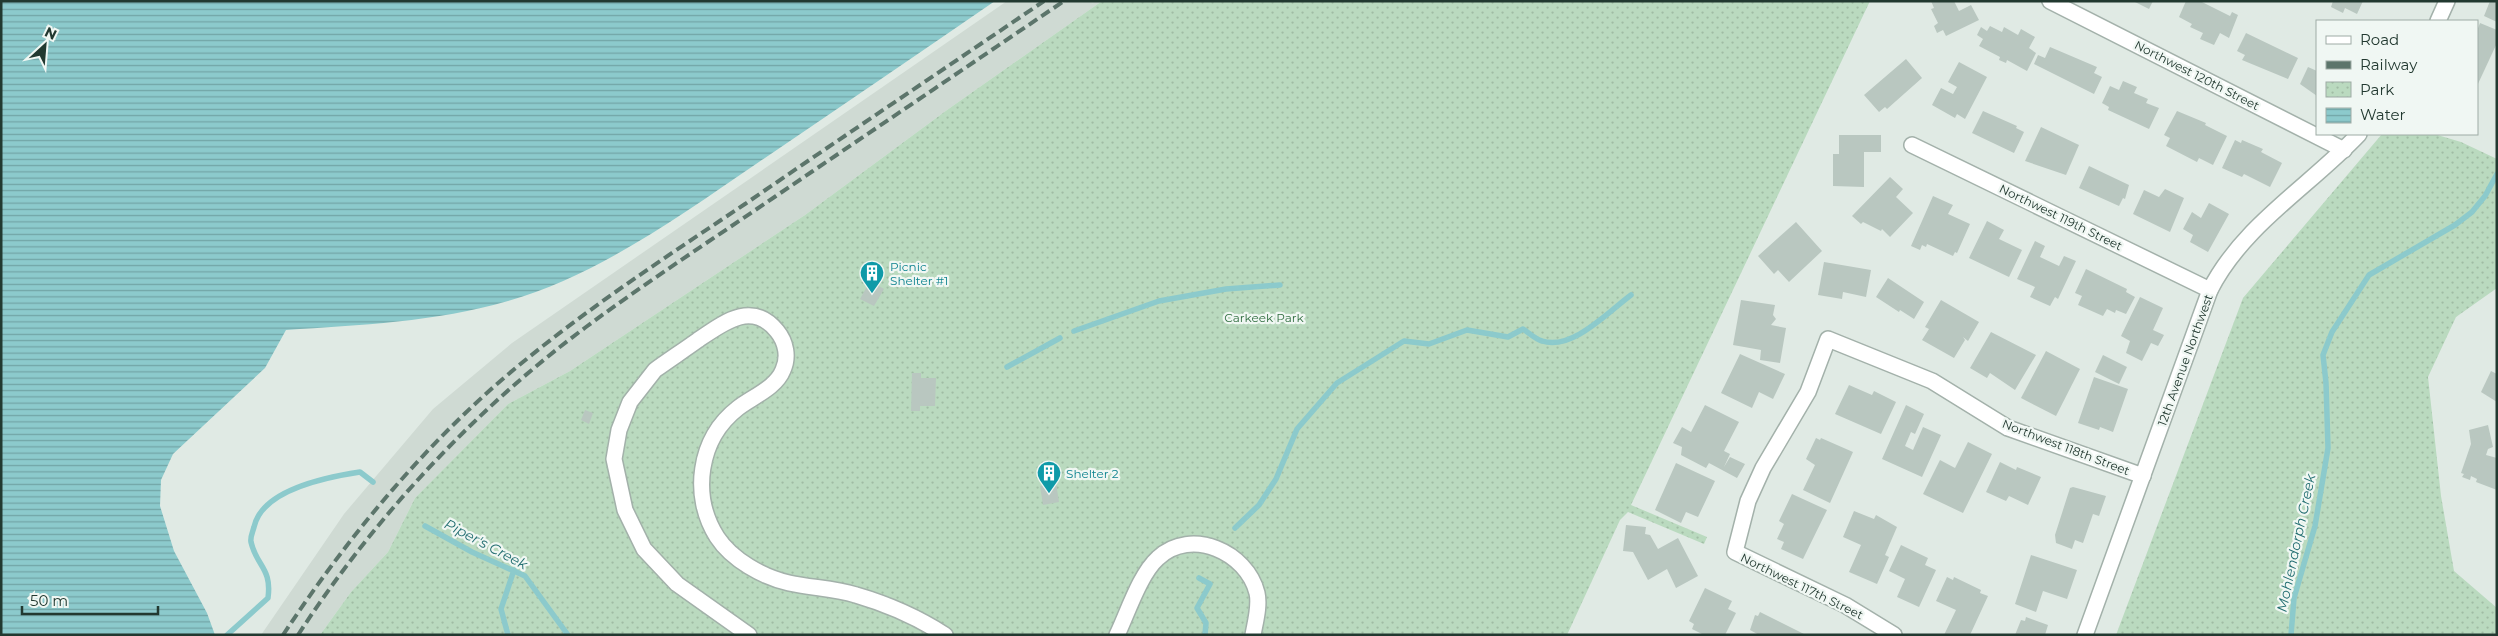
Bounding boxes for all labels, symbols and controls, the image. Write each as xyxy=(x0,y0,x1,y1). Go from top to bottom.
north arrow xyxy=(20,20,70,70)
legend xyxy=(2316,20,2478,135)
text: N xyxy=(42,23,60,44)
text: Road xyxy=(2360,30,2399,49)
street label: Northwest 120th Street xyxy=(2132,37,2262,113)
text: Railway xyxy=(2360,55,2418,74)
text: Park xyxy=(2360,80,2394,99)
text: Water xyxy=(2360,105,2406,124)
street label: Northwest 119th Street xyxy=(1997,181,2125,253)
place label: Picnic Shelter #1 xyxy=(890,259,948,288)
building icon: Picnic Shelter #1 xyxy=(859,260,885,294)
street label: 12th Avenue Northwest xyxy=(2154,292,2216,428)
park label: Carkeek Park xyxy=(1224,310,1305,325)
street label: Northwest 118th Street xyxy=(2000,416,2132,478)
building icon: Shelter 2 xyxy=(1036,460,1062,494)
place label: Shelter 2 xyxy=(1066,466,1119,481)
water label: Mohlendorph Creek xyxy=(2273,472,2320,614)
water label: Piper's Creek xyxy=(441,515,531,574)
street label: Northwest 117th Street xyxy=(1738,550,1866,622)
scale bar xyxy=(22,584,159,616)
text: 50 m xyxy=(30,591,68,610)

